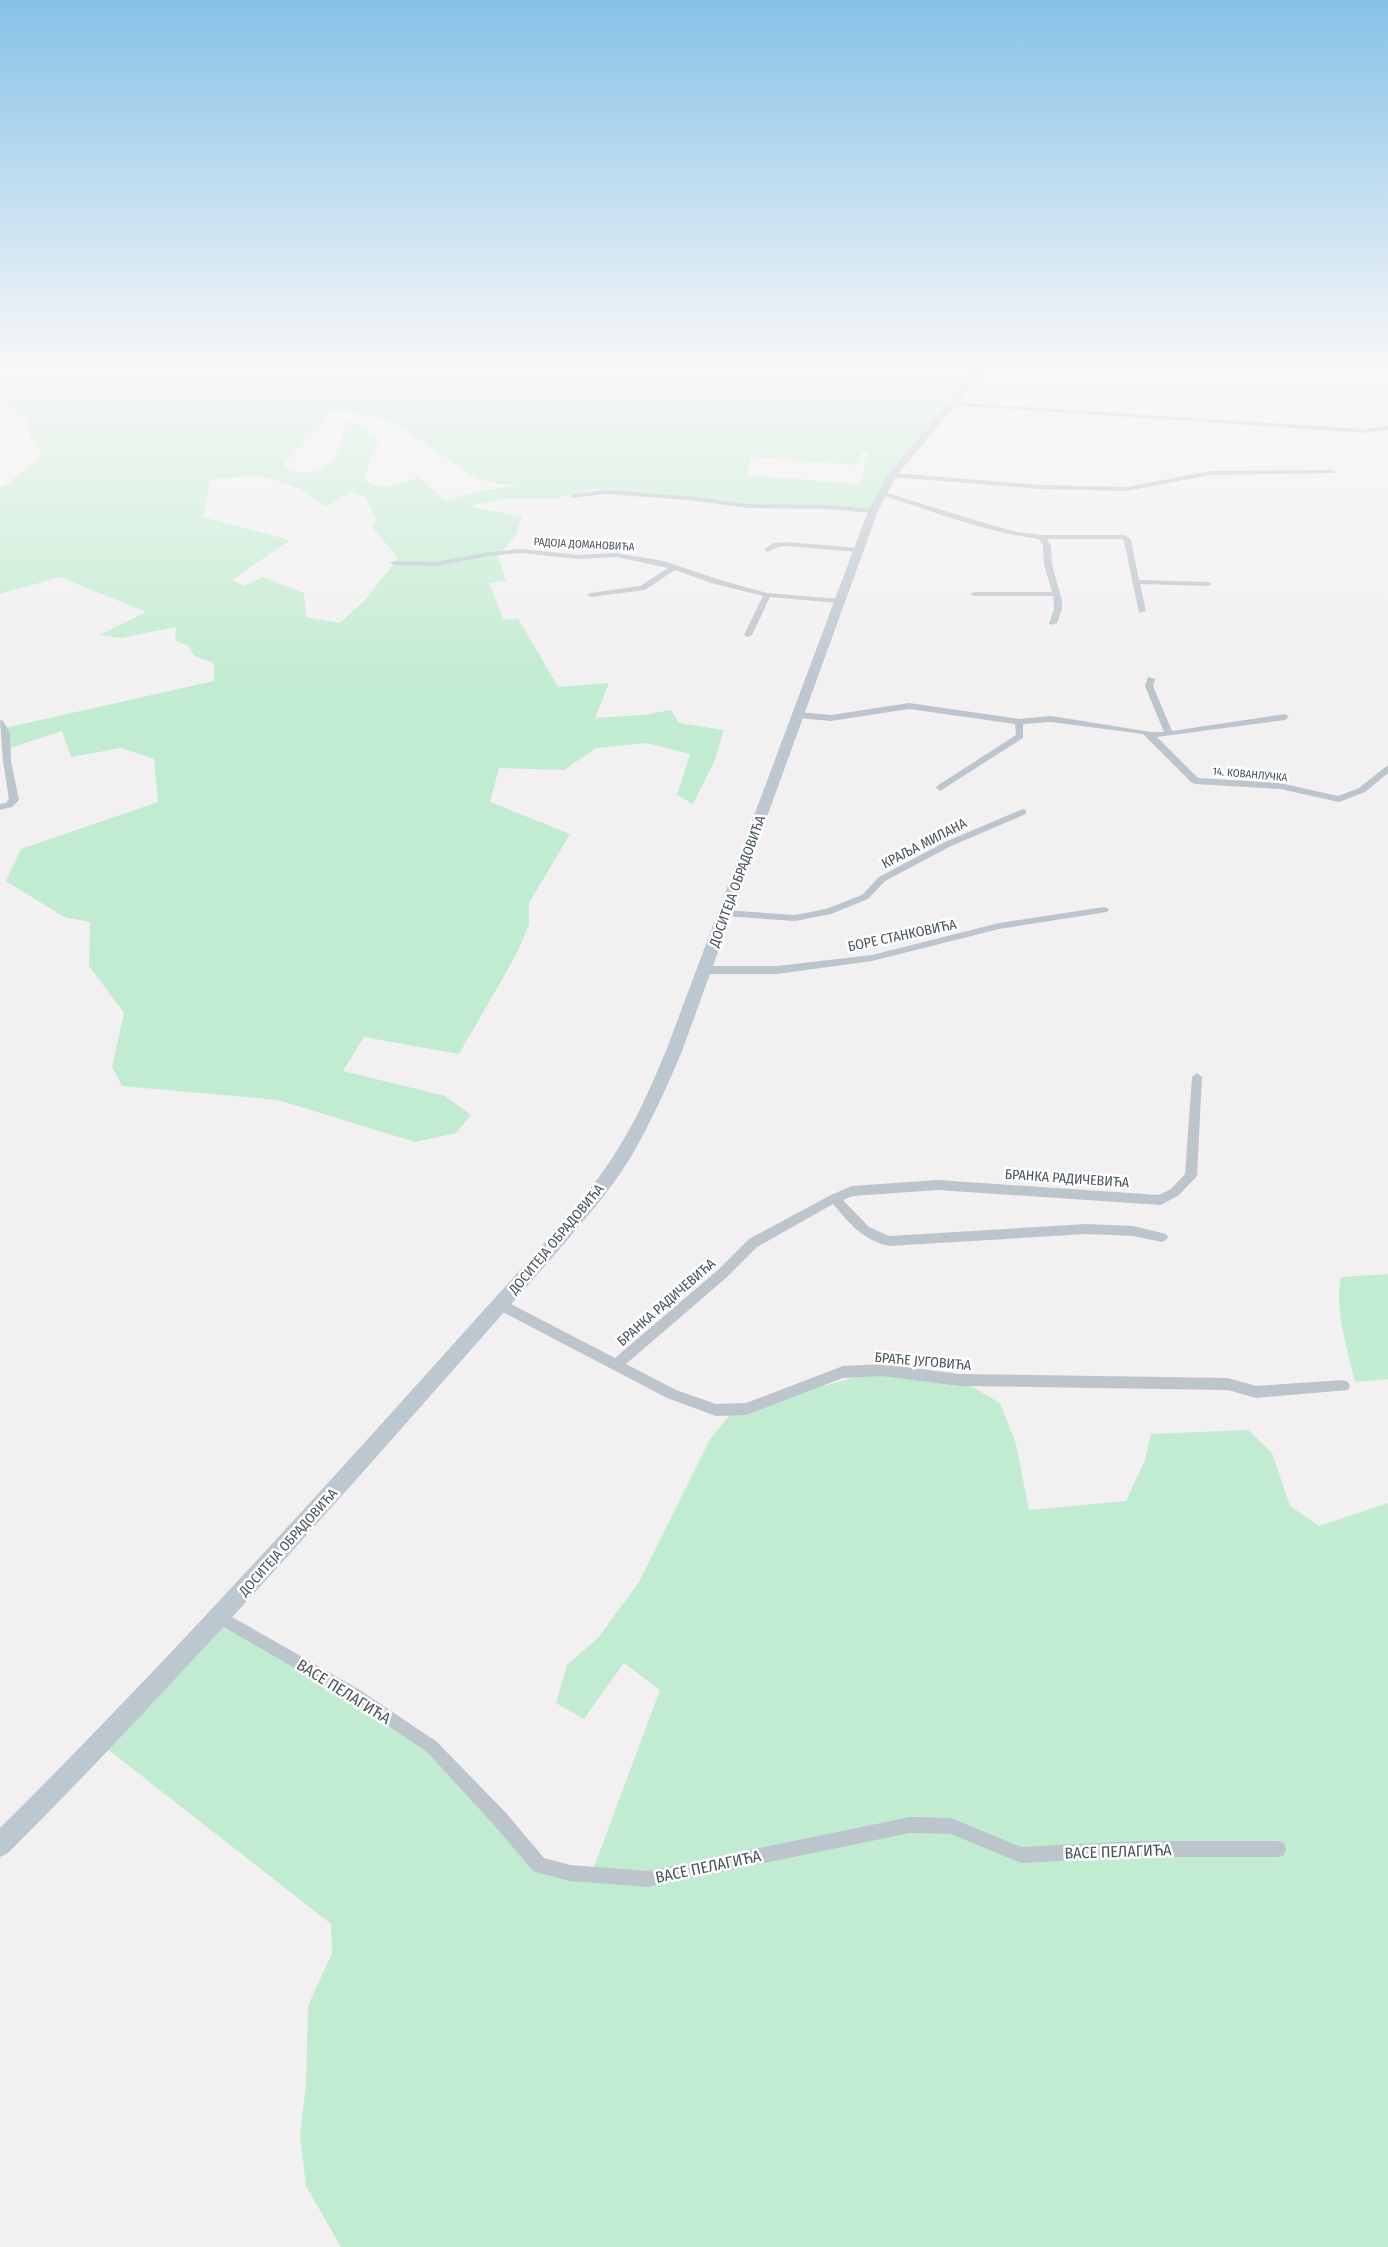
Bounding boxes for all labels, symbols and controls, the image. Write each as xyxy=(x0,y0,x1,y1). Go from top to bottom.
street label: РАДОЈА ДОМАНОВИЋА xyxy=(533,535,635,554)
street label: 14. КОВАНЛУЧКА xyxy=(1212,765,1288,784)
street label: ДОСИТЕЈА ОБРАДОВИЋА xyxy=(705,812,769,950)
street label: КРАЉА МИЛАНА xyxy=(879,814,970,872)
street label: БОРЕ СТАНКОВИЋА xyxy=(846,916,959,955)
street label: БРАНКА РАДИЧЕВИЋА xyxy=(1004,1166,1130,1191)
street label: ДОСИТЕЈА ОБРАДОВИЋА xyxy=(505,1180,608,1299)
street label: БРАНКА РАДИЧЕВИЋА xyxy=(614,1255,719,1350)
street label: БРАЋЕ ЈУГОВИЋА xyxy=(874,1349,973,1374)
street label: ДОСИТЕЈА ОБРАДОВИЋА xyxy=(235,1485,342,1600)
street label: ВАСЕ ПЕЛАГИЋА xyxy=(293,1655,395,1728)
street label: ВАСЕ ПЕЛАГИЋА xyxy=(1064,1840,1172,1863)
street label: ВАСЕ ПЕЛАГИЋА xyxy=(654,1846,763,1887)

